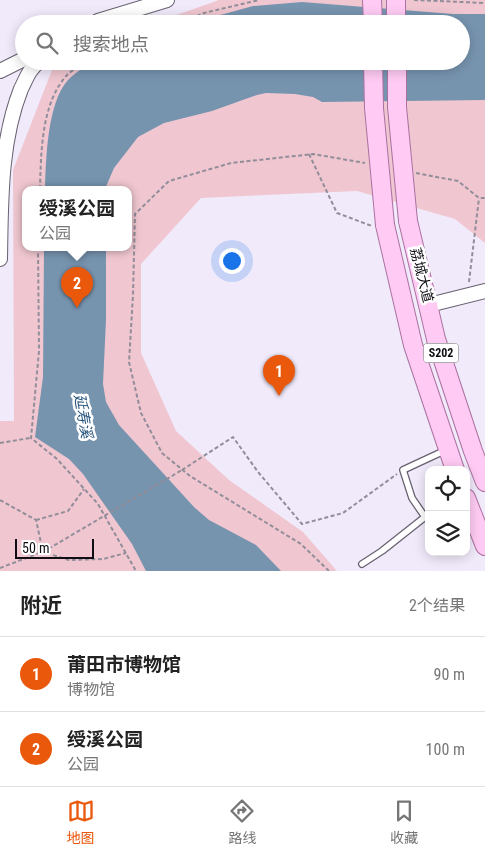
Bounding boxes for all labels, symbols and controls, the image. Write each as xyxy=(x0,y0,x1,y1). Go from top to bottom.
search box xyxy=(15,15,470,70)
icon: search xyxy=(33,29,61,57)
text: 搜索地点 xyxy=(73,33,149,56)
popup xyxy=(22,186,132,251)
text: 绶溪公园 xyxy=(39,197,115,220)
text: 公园 xyxy=(39,224,71,243)
street label: 荔城大道 xyxy=(407,246,437,304)
your location xyxy=(219,248,245,274)
pin: 2 xyxy=(61,267,93,308)
road number: S202 xyxy=(424,343,458,362)
pin: 1 xyxy=(263,355,295,396)
water label: 延寿溪 xyxy=(70,392,96,442)
map controls xyxy=(425,466,470,556)
button: locate xyxy=(425,466,470,511)
button: layers xyxy=(425,511,470,556)
scale bar xyxy=(15,536,94,559)
text: 50 m xyxy=(22,540,50,556)
text: 附近 xyxy=(20,594,62,618)
text: 2个结果 xyxy=(409,596,465,615)
text: 莆田市博物馆 xyxy=(67,653,181,676)
text: 1 xyxy=(32,665,40,684)
text: 90 m xyxy=(433,665,465,684)
text: 博物馆 xyxy=(67,680,115,699)
text: 绶溪公园 xyxy=(67,728,143,751)
text: 2 xyxy=(32,740,40,759)
text: 100 m xyxy=(426,740,465,759)
text: 公园 xyxy=(67,755,99,774)
tab: 地图 xyxy=(67,797,95,847)
tab: 路线 xyxy=(228,797,256,847)
tab: 收藏 xyxy=(390,797,418,847)

